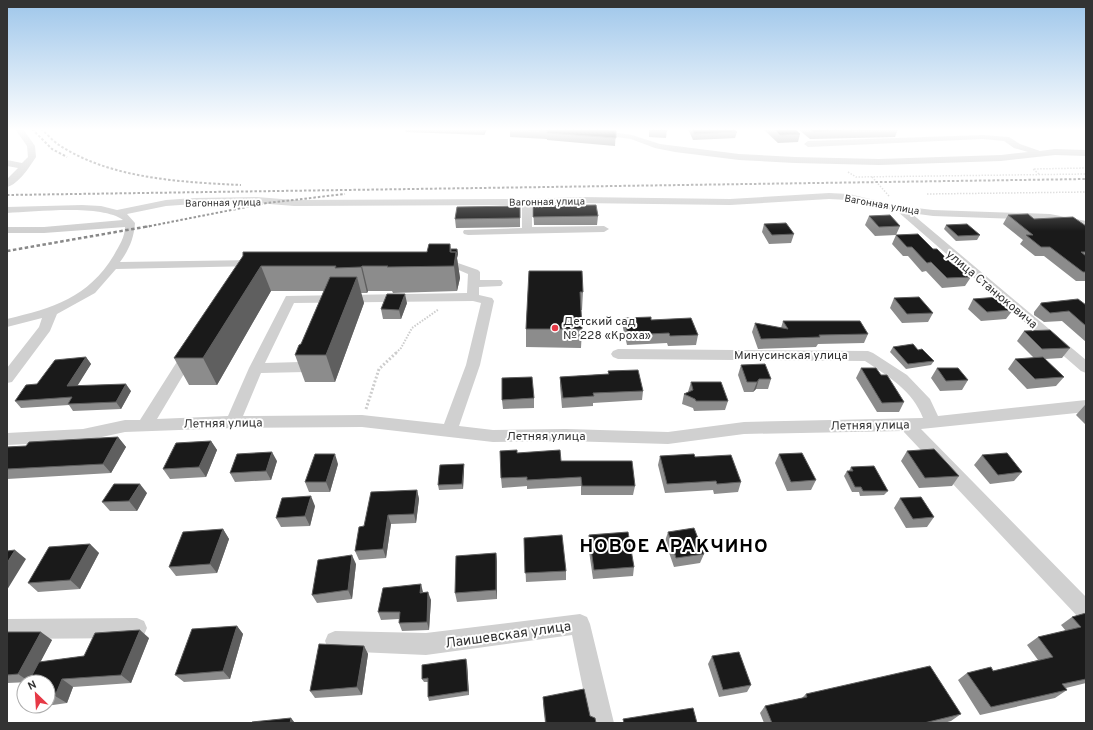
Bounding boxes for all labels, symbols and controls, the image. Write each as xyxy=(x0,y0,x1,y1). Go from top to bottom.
street label: Вагонная улица xyxy=(843,192,920,218)
street label: Вагонная улица xyxy=(509,195,585,210)
street label: Вагонная улица xyxy=(185,196,261,211)
street label: улица Станюковича xyxy=(942,247,1040,333)
place label: Детский сад № 228 «Кроха» xyxy=(563,314,651,344)
marker: Детский сад № 228 «Кроха» xyxy=(550,323,560,333)
street label: Минусинская улица xyxy=(734,348,848,364)
street label: Летняя улица xyxy=(183,415,263,433)
street label: Летняя улица xyxy=(830,417,910,435)
street label: Летняя улица xyxy=(506,429,586,445)
district label: НОВОЕ АРАКЧИНО xyxy=(579,535,769,559)
street label: Лаишевская улица xyxy=(444,618,572,653)
north arrow xyxy=(16,674,56,714)
text: N xyxy=(26,678,39,694)

